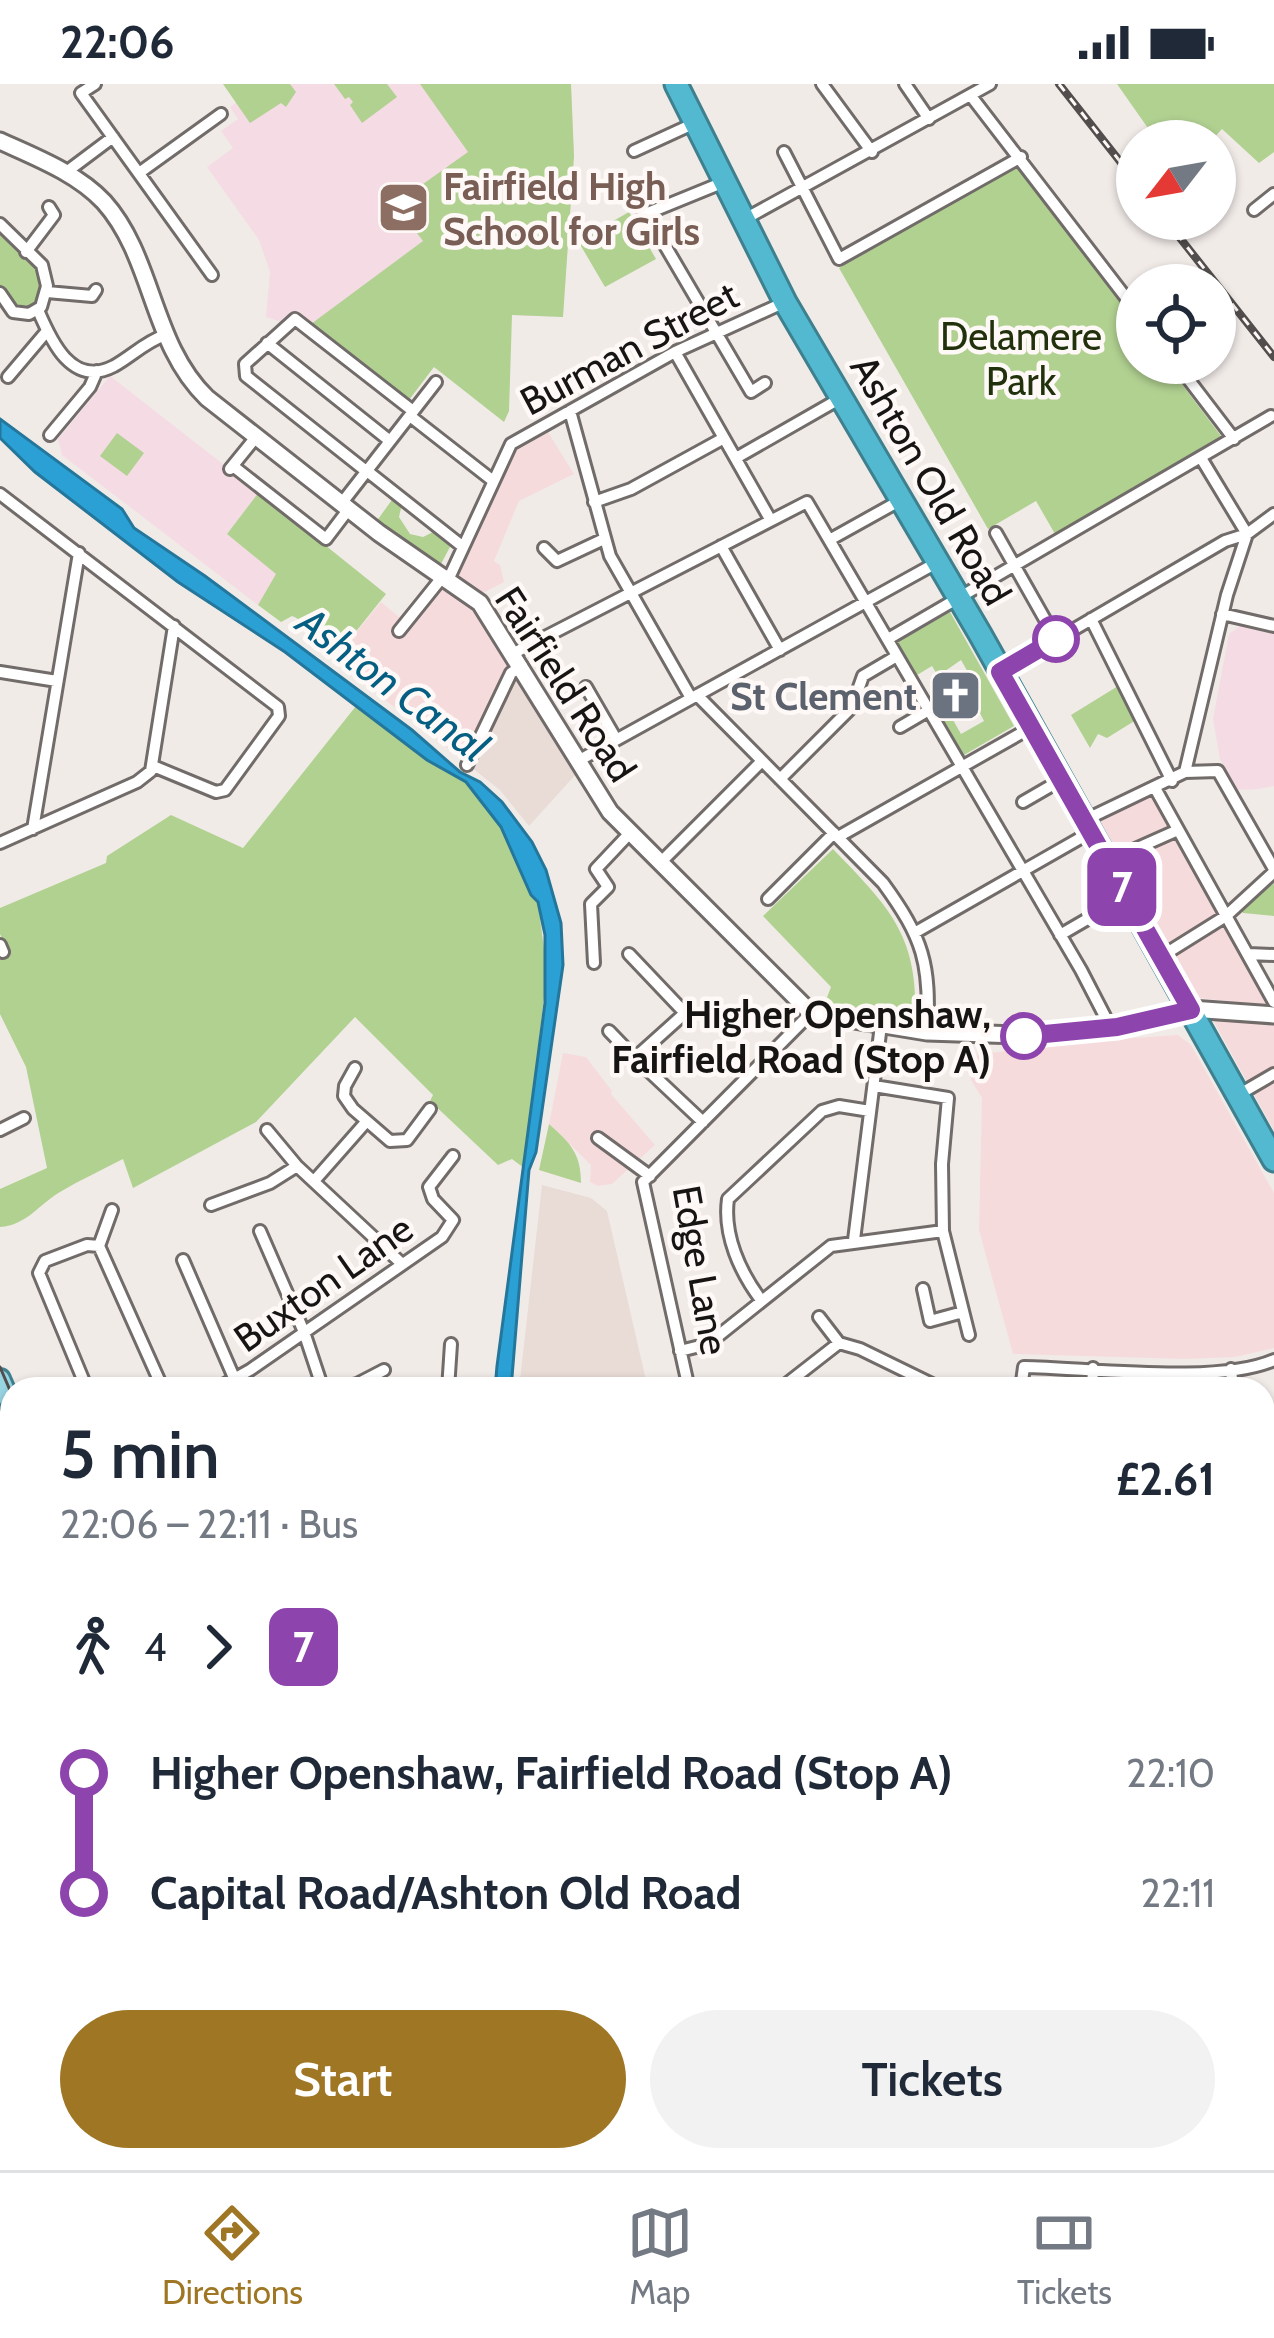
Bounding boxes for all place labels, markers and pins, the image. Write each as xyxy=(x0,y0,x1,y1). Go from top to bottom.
place label: Fairfield High School for Girls xyxy=(443,162,700,255)
school or university icon: Fairfield High School for Girls xyxy=(376,180,432,236)
unlabelled marker xyxy=(1034,617,1078,661)
church icon: St Clement xyxy=(928,668,984,724)
place label: St Clement xyxy=(730,672,917,720)
place label: Higher Openshaw, Fairfield Road (Stop A) xyxy=(611,990,991,1083)
marker: Higher Openshaw, Fairfield Road (Stop A) xyxy=(1002,1014,1046,1058)

